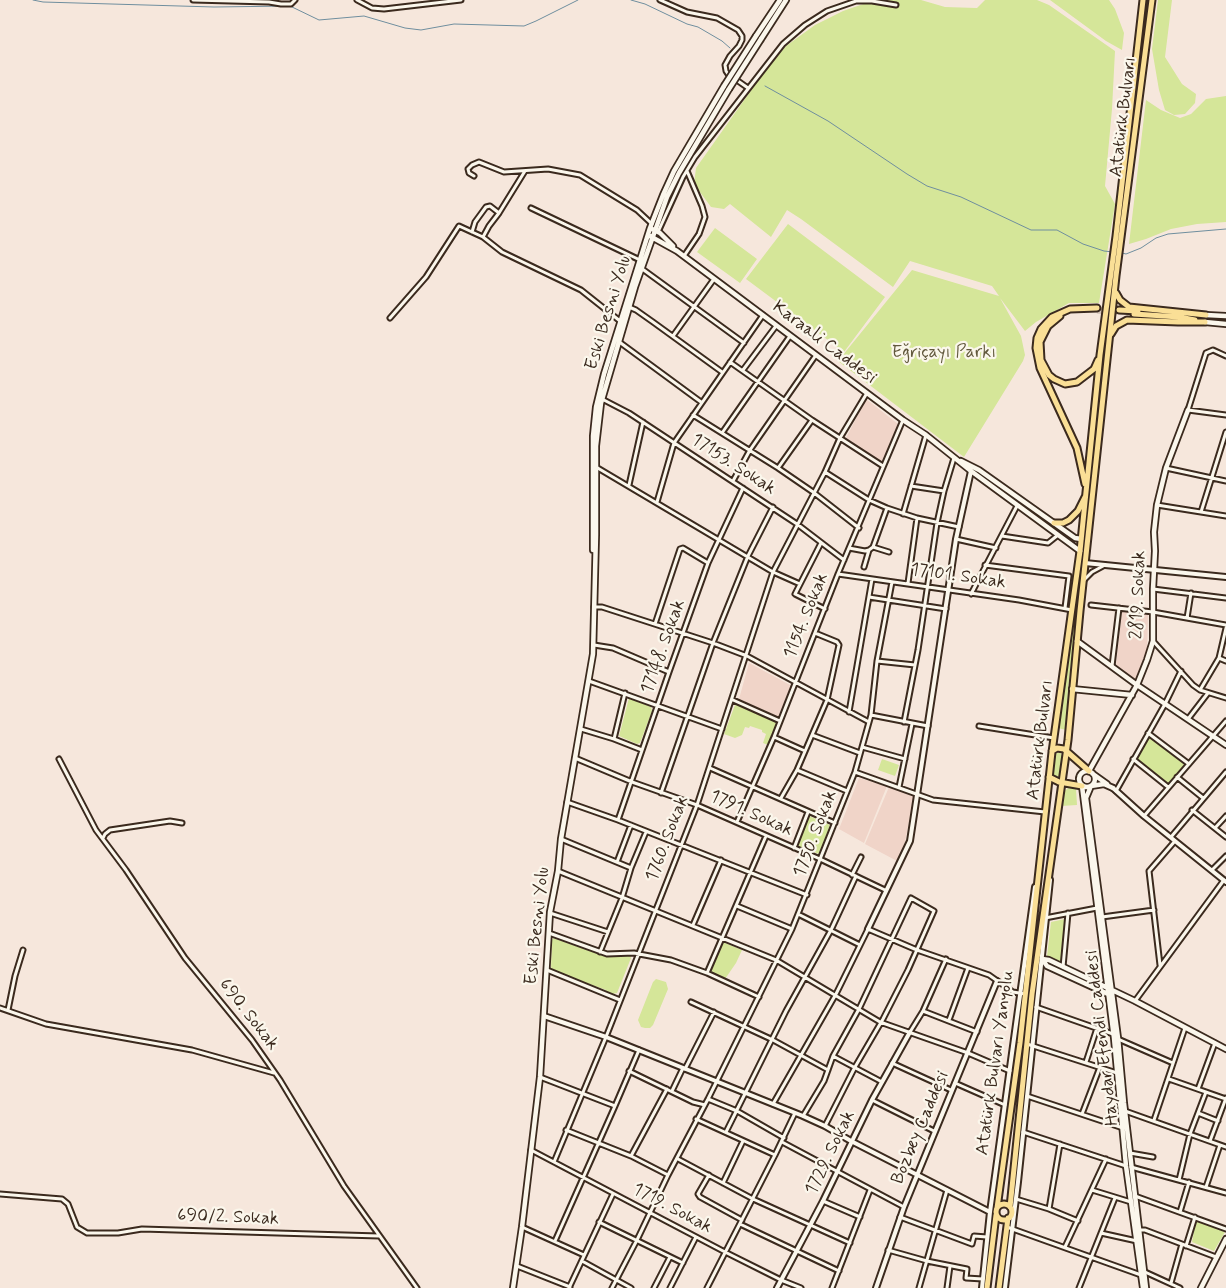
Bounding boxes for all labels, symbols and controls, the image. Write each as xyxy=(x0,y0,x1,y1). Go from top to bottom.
street label: Atatürk Bulvarı xyxy=(1106,56,1142,178)
street label: Eski Besni Yolu xyxy=(581,253,637,373)
street label: Karaali Caddesi xyxy=(768,297,880,389)
park label: Eğriçayı Parkı xyxy=(892,342,996,364)
street label: 17153. Sokak xyxy=(687,430,779,500)
street label: 2819. Sokak xyxy=(1127,550,1151,640)
street label: 17101. Sokak xyxy=(909,560,1007,594)
street label: 1154. Sokak xyxy=(780,570,834,662)
street label: 17148. Sokak xyxy=(637,597,691,697)
street label: Atatürk Bulvarı xyxy=(1023,679,1059,801)
street label: 1791. Sokak xyxy=(706,786,796,842)
street label: 1750. Sokak xyxy=(790,788,842,880)
street label: 1760. Sokak xyxy=(642,793,694,885)
street label: Eski Besni Yolu xyxy=(521,866,555,986)
street label: Haydar Efendi Caddesi xyxy=(1082,949,1124,1127)
street label: Atatürk Bulvarı Yanyolu xyxy=(972,969,1020,1157)
street label: 690. Sokak xyxy=(213,975,283,1055)
street label: Bozbey Caddesi xyxy=(887,1068,955,1188)
street label: 1729. Sokak xyxy=(801,1107,861,1199)
street label: 1719. Sokak xyxy=(628,1179,716,1239)
street label: 690/2. Sokak xyxy=(177,1205,279,1231)

